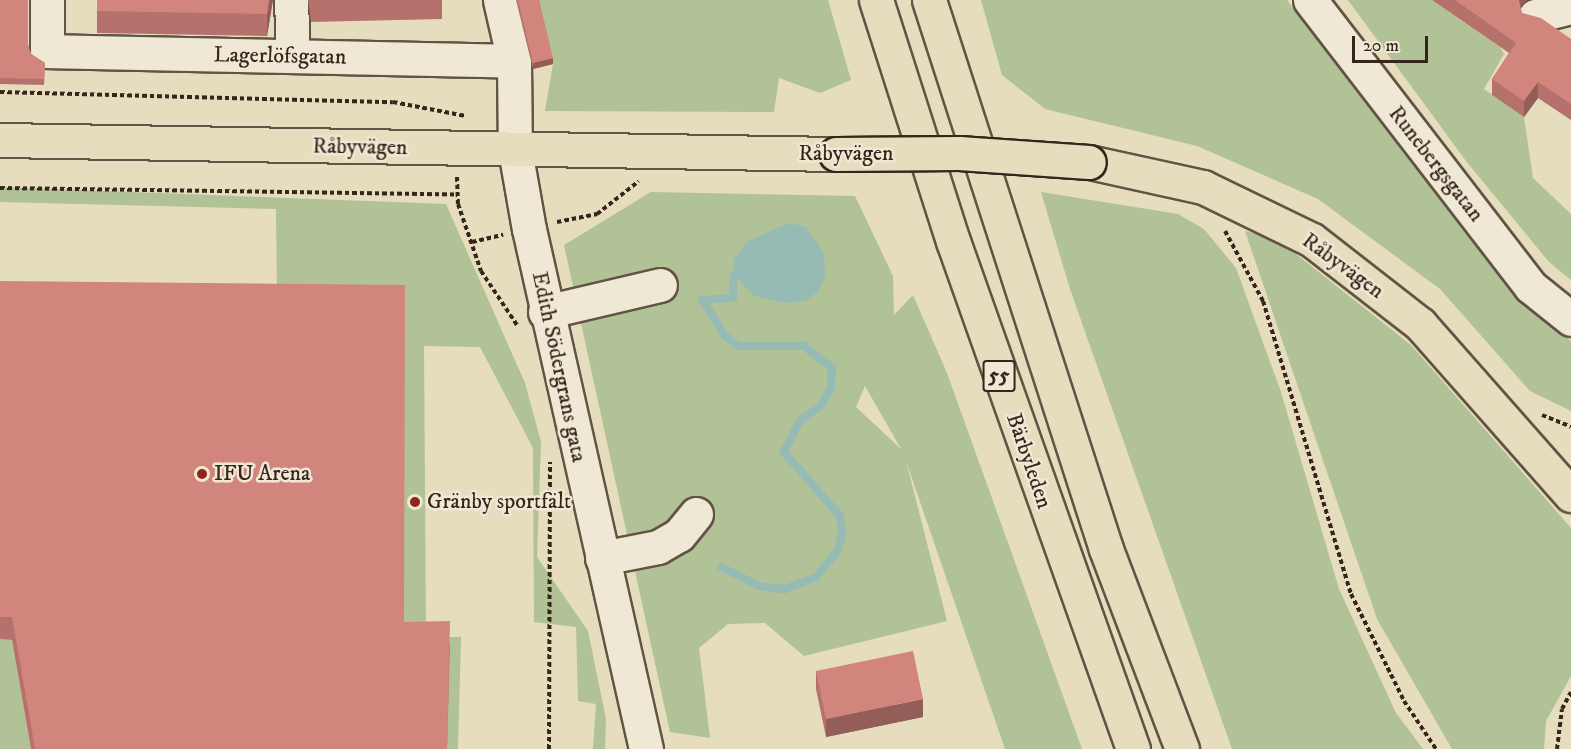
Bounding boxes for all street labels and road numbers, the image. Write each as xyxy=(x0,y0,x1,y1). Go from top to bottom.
street label: Lagerlöfsgatan xyxy=(214,42,346,70)
street label: Runebergsgatan xyxy=(1383,101,1489,227)
street label: Råbyvägen xyxy=(312,133,408,161)
street label: Råbyvägen xyxy=(798,141,894,167)
street label: Råbyvägen xyxy=(1297,227,1389,305)
street label: Edith Södergrans gata xyxy=(526,269,592,465)
road number: 55 xyxy=(982,358,1016,394)
street label: Bärbyleden xyxy=(1000,410,1058,512)

